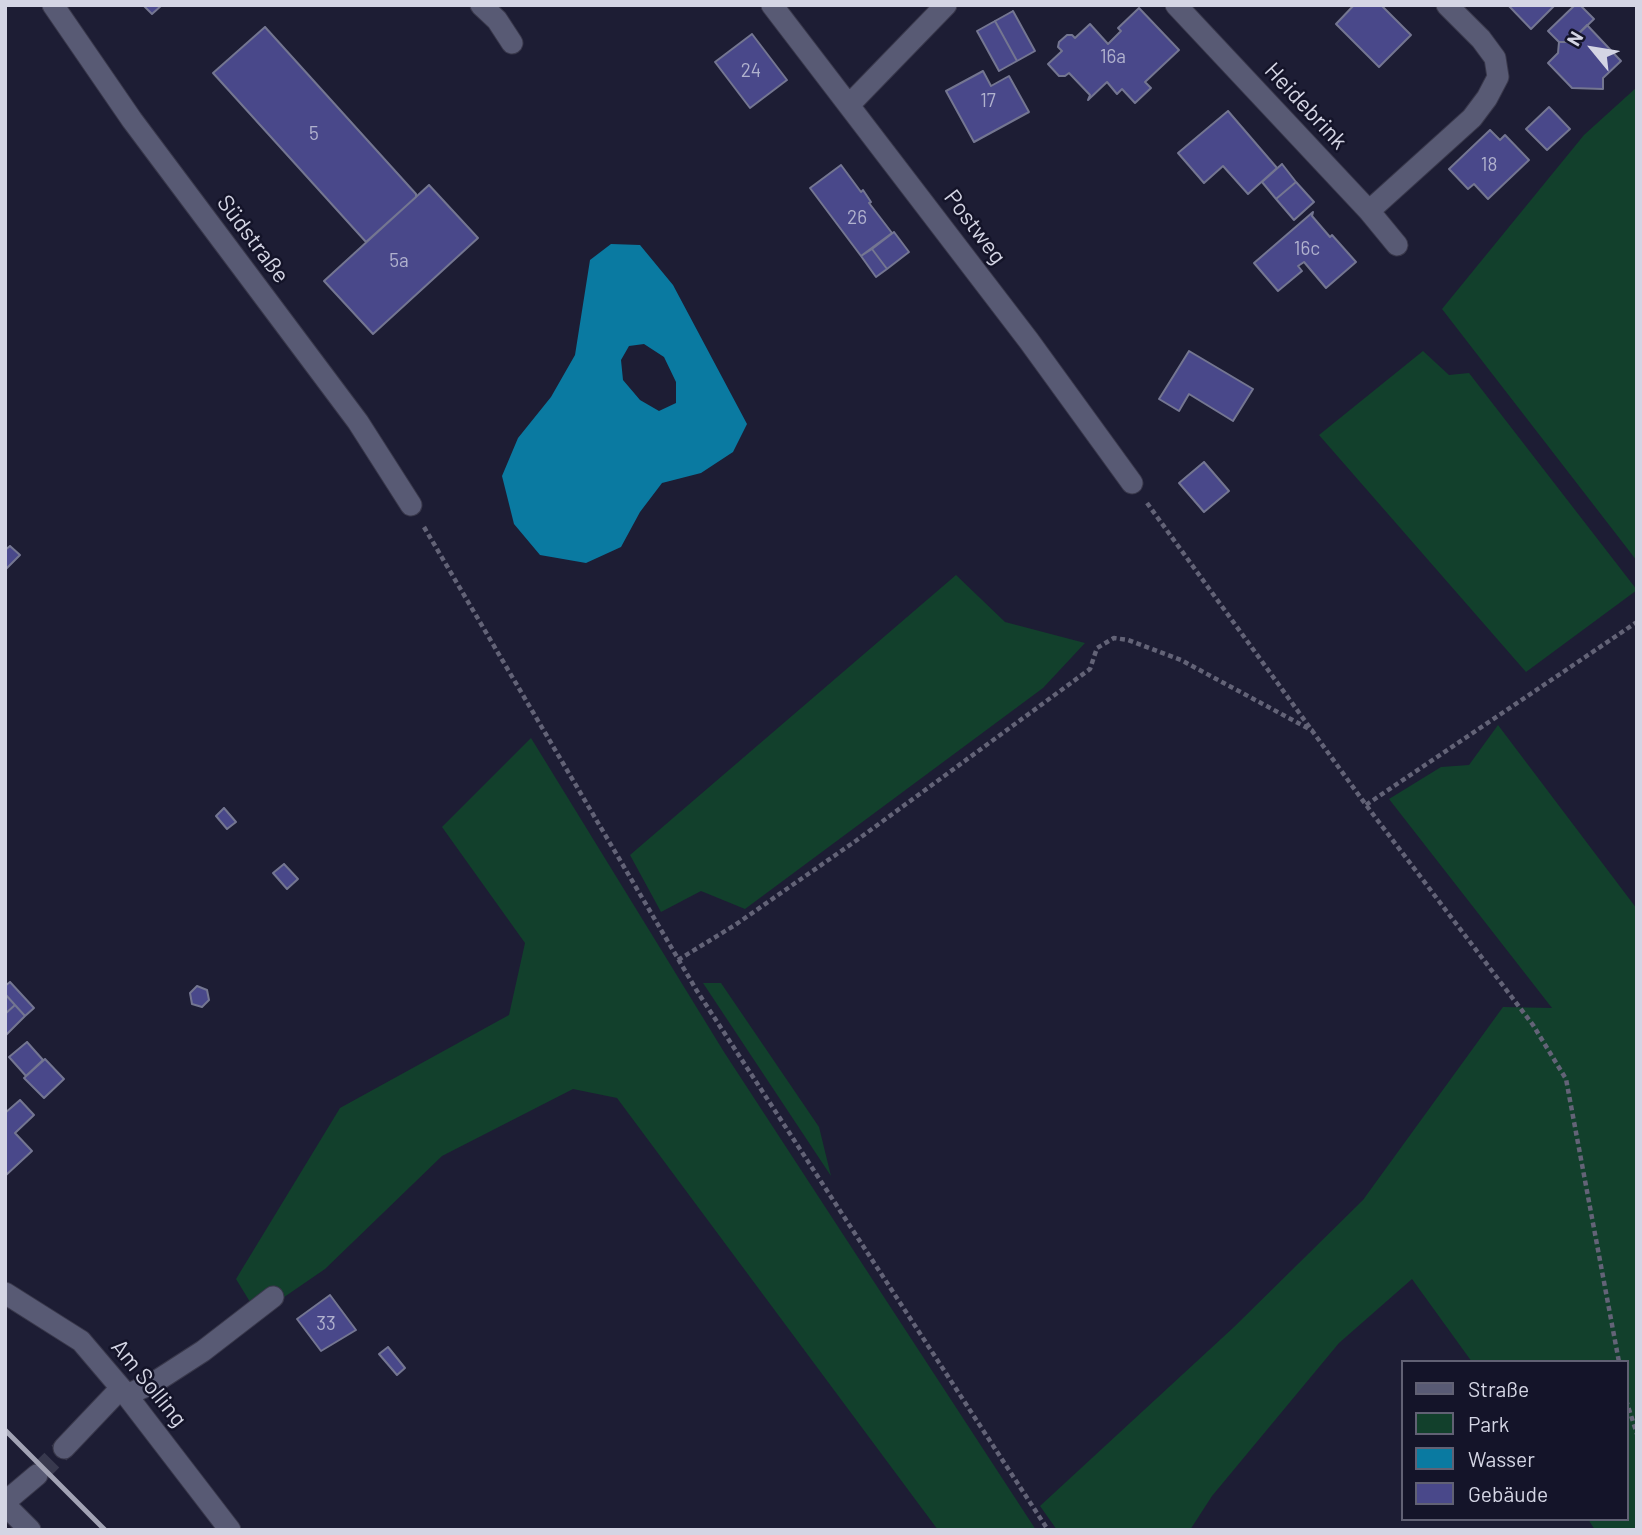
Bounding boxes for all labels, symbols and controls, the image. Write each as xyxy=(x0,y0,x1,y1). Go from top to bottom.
north arrow xyxy=(1558,14,1628,84)
text: N xyxy=(1561,27,1587,49)
house number: 16a xyxy=(1100,46,1126,68)
street label: Heidebrink xyxy=(1259,57,1353,155)
house number: 24 xyxy=(741,60,761,82)
house number: 17 xyxy=(980,90,996,112)
house number: 5 xyxy=(309,123,319,145)
house number: 18 xyxy=(1481,154,1497,176)
street label: Postweg xyxy=(938,184,1012,270)
street label: Südstraße xyxy=(211,190,295,288)
house number: 26 xyxy=(847,207,867,229)
house number: 16c xyxy=(1294,238,1320,260)
house number: 5a xyxy=(389,250,409,272)
house number: 33 xyxy=(316,1313,336,1335)
street label: Am Solling xyxy=(105,1334,193,1432)
legend xyxy=(1400,1360,1628,1521)
text: Straße xyxy=(1468,1376,1529,1401)
text: Park xyxy=(1468,1411,1509,1436)
text: Wasser xyxy=(1468,1446,1535,1471)
text: Gebäude xyxy=(1468,1481,1548,1506)

